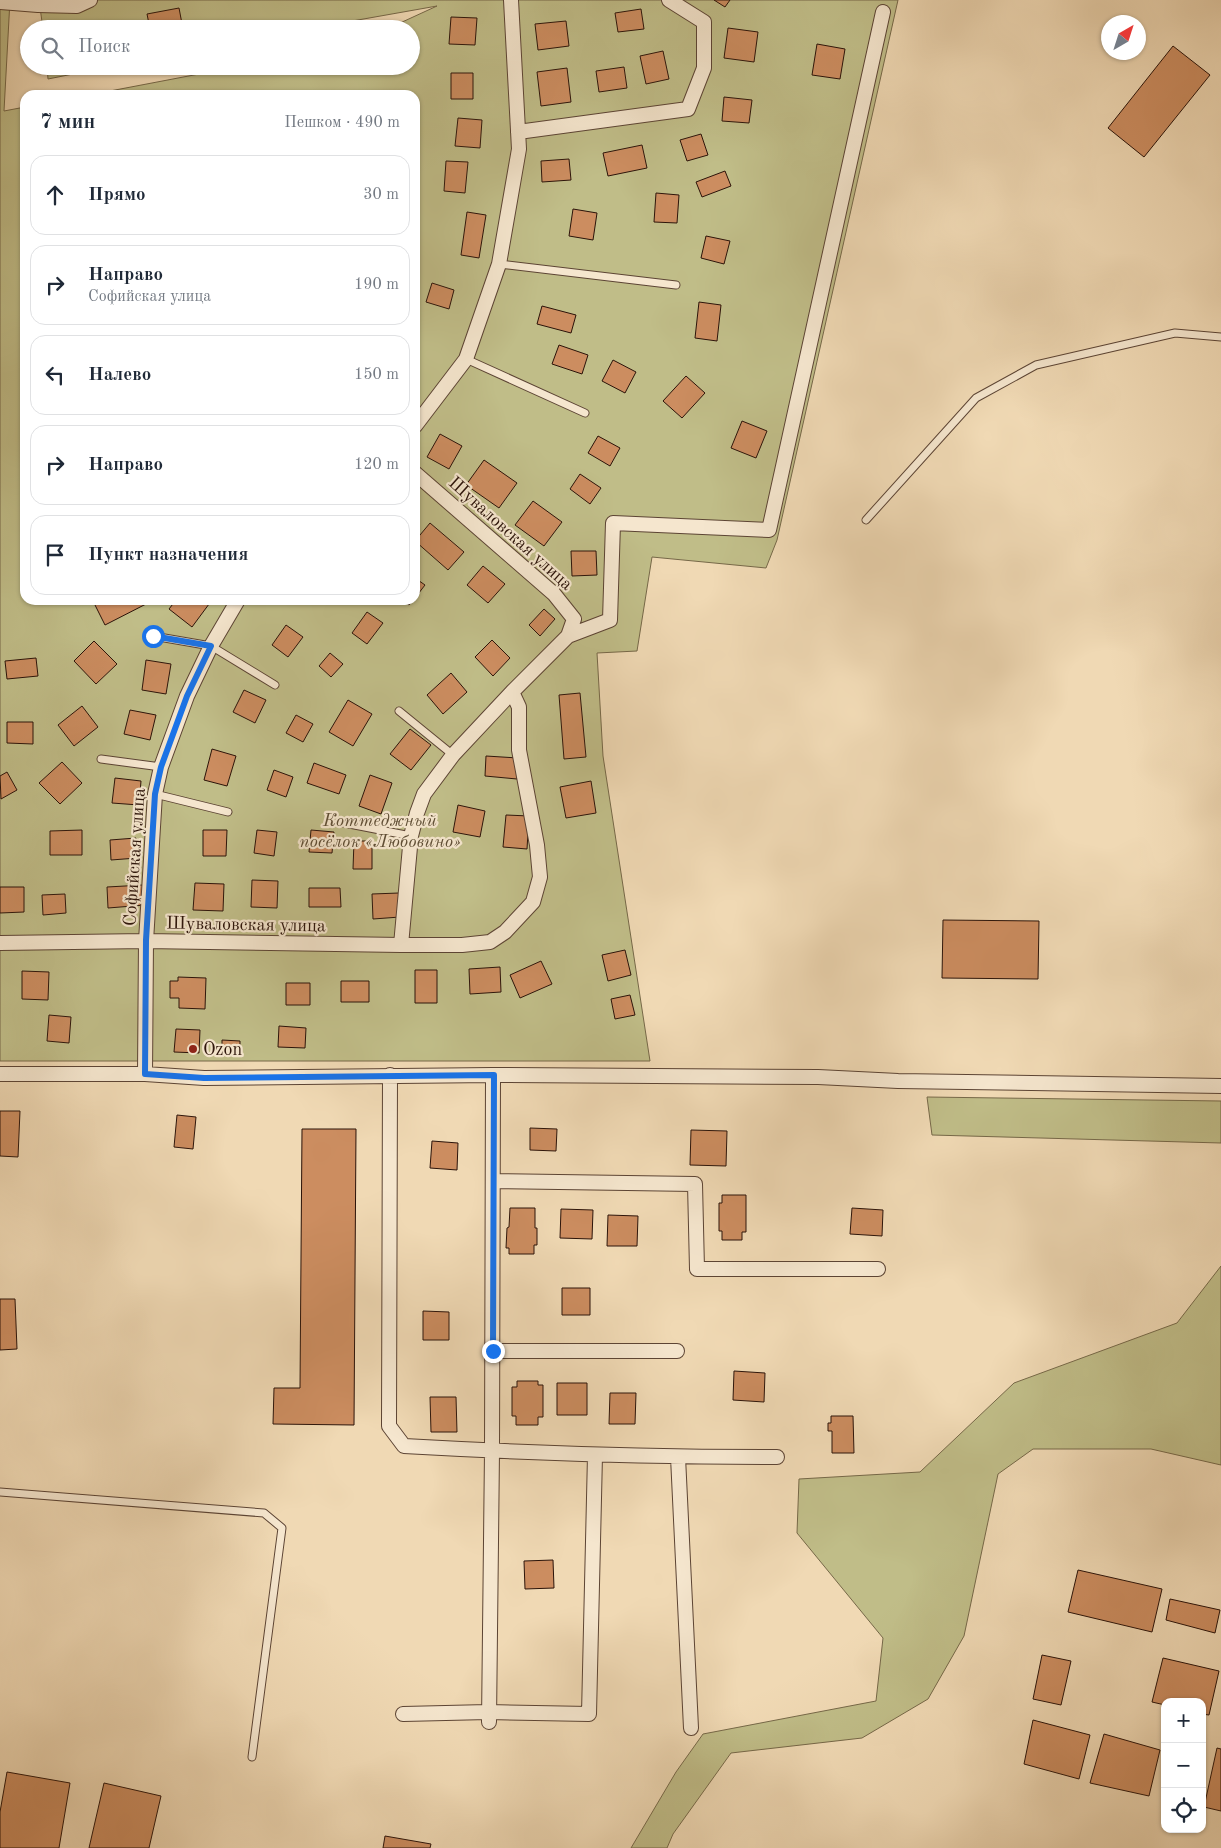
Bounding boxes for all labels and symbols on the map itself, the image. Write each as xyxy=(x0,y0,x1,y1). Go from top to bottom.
north arrow xyxy=(1101,15,1146,60)
street label: Шуваловская улица xyxy=(445,474,576,594)
route start xyxy=(142,625,165,648)
street label: Софийская улица xyxy=(121,787,150,927)
park label: Коттеджный посёлок «Любовино» xyxy=(299,812,461,851)
street label: Шуваловская улица xyxy=(166,915,326,935)
place label: Ozon xyxy=(203,1041,242,1059)
marker: Ozon xyxy=(187,1043,199,1055)
route end xyxy=(482,1340,505,1363)

